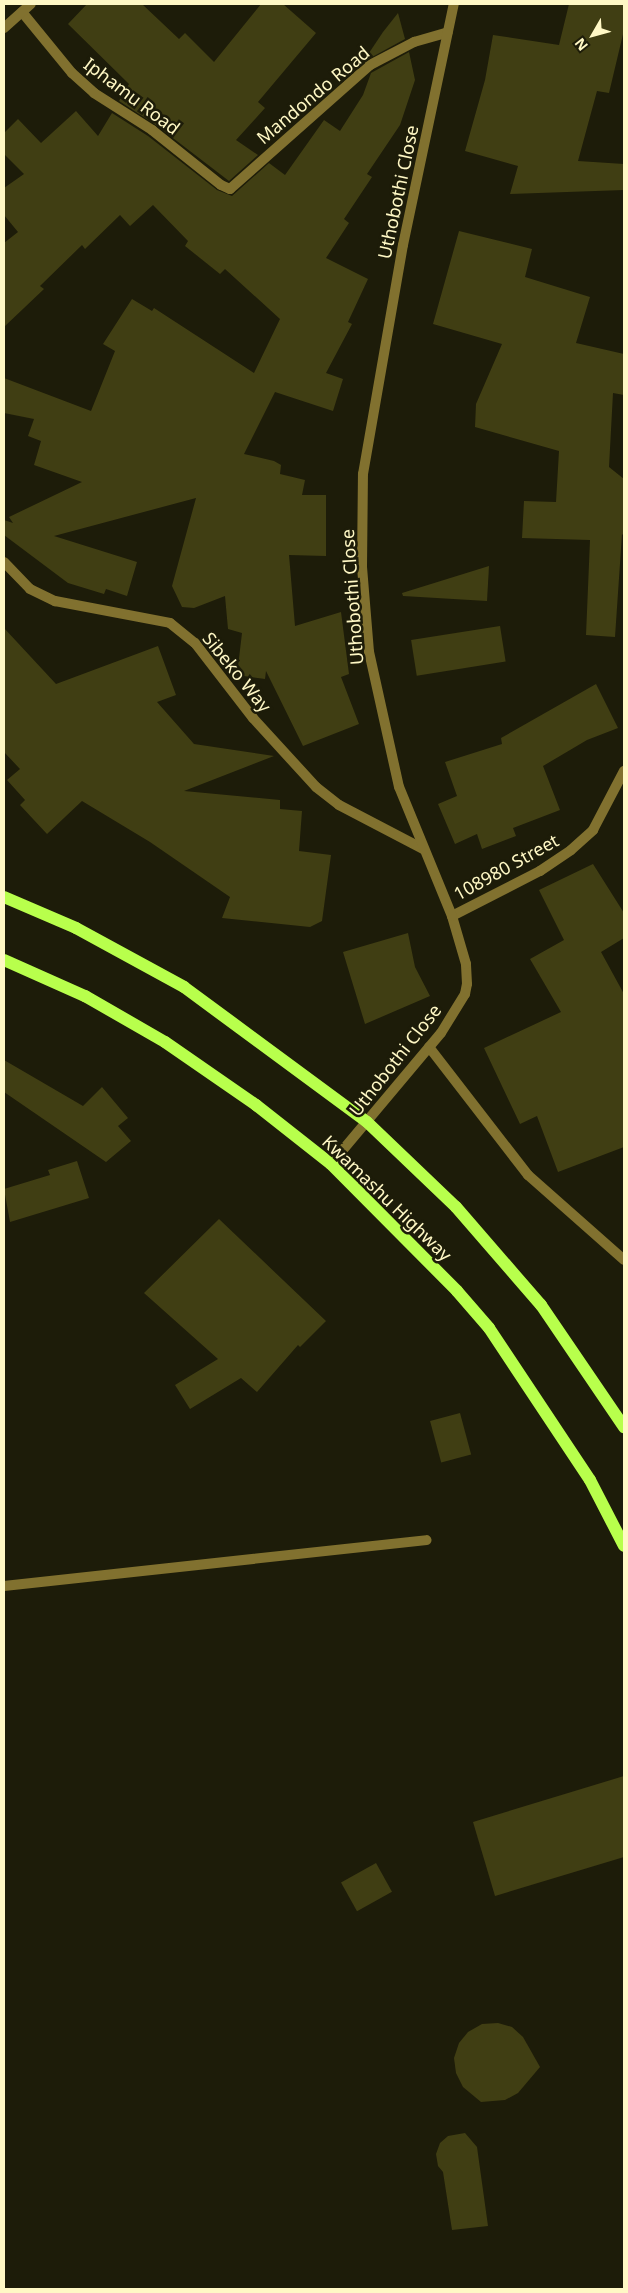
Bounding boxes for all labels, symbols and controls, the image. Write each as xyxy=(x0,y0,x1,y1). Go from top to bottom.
north arrow xyxy=(568,10,618,60)
text: N xyxy=(570,34,592,55)
street label: Mandondo Road xyxy=(252,42,374,148)
street label: Iphamu Road xyxy=(80,53,184,139)
street label: Uthobothi Close xyxy=(373,123,423,261)
street label: Uthobothi Close xyxy=(336,528,368,666)
street label: Sibeko Way xyxy=(198,628,276,716)
street label: 108980 Street xyxy=(450,829,562,905)
street label: Uthobothi Close xyxy=(345,1000,445,1120)
street label: Kwamashu Highway xyxy=(318,1131,456,1265)

